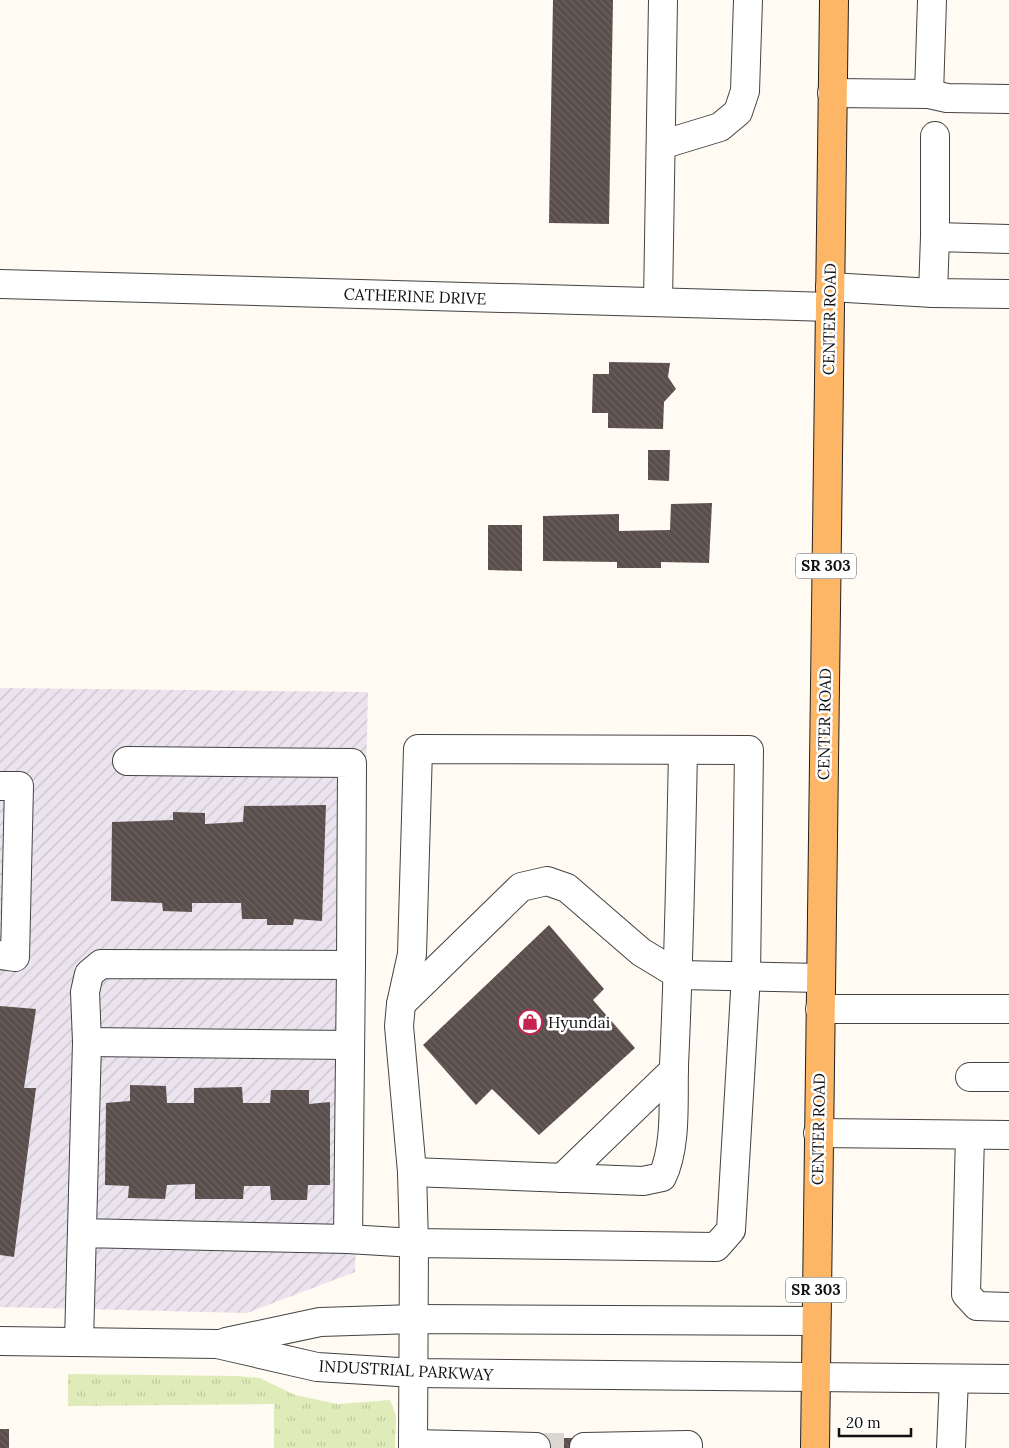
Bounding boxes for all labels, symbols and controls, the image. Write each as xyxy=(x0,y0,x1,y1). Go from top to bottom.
street label: CENTER ROAD xyxy=(818,263,840,375)
street label: CATHERINE DRIVE xyxy=(343,284,487,308)
road number: SR 303 xyxy=(796,554,856,578)
street label: CENTER ROAD xyxy=(813,668,835,780)
shop icon: Hyundai xyxy=(517,1009,543,1035)
place label: Hyundai xyxy=(548,1012,610,1032)
street label: CENTER ROAD xyxy=(807,1073,829,1185)
road number: SR 303 xyxy=(786,1278,846,1302)
street label: INDUSTRIAL PARKWAY xyxy=(318,1355,495,1385)
scale bar xyxy=(839,1406,912,1438)
text: 20 m xyxy=(846,1413,881,1432)

